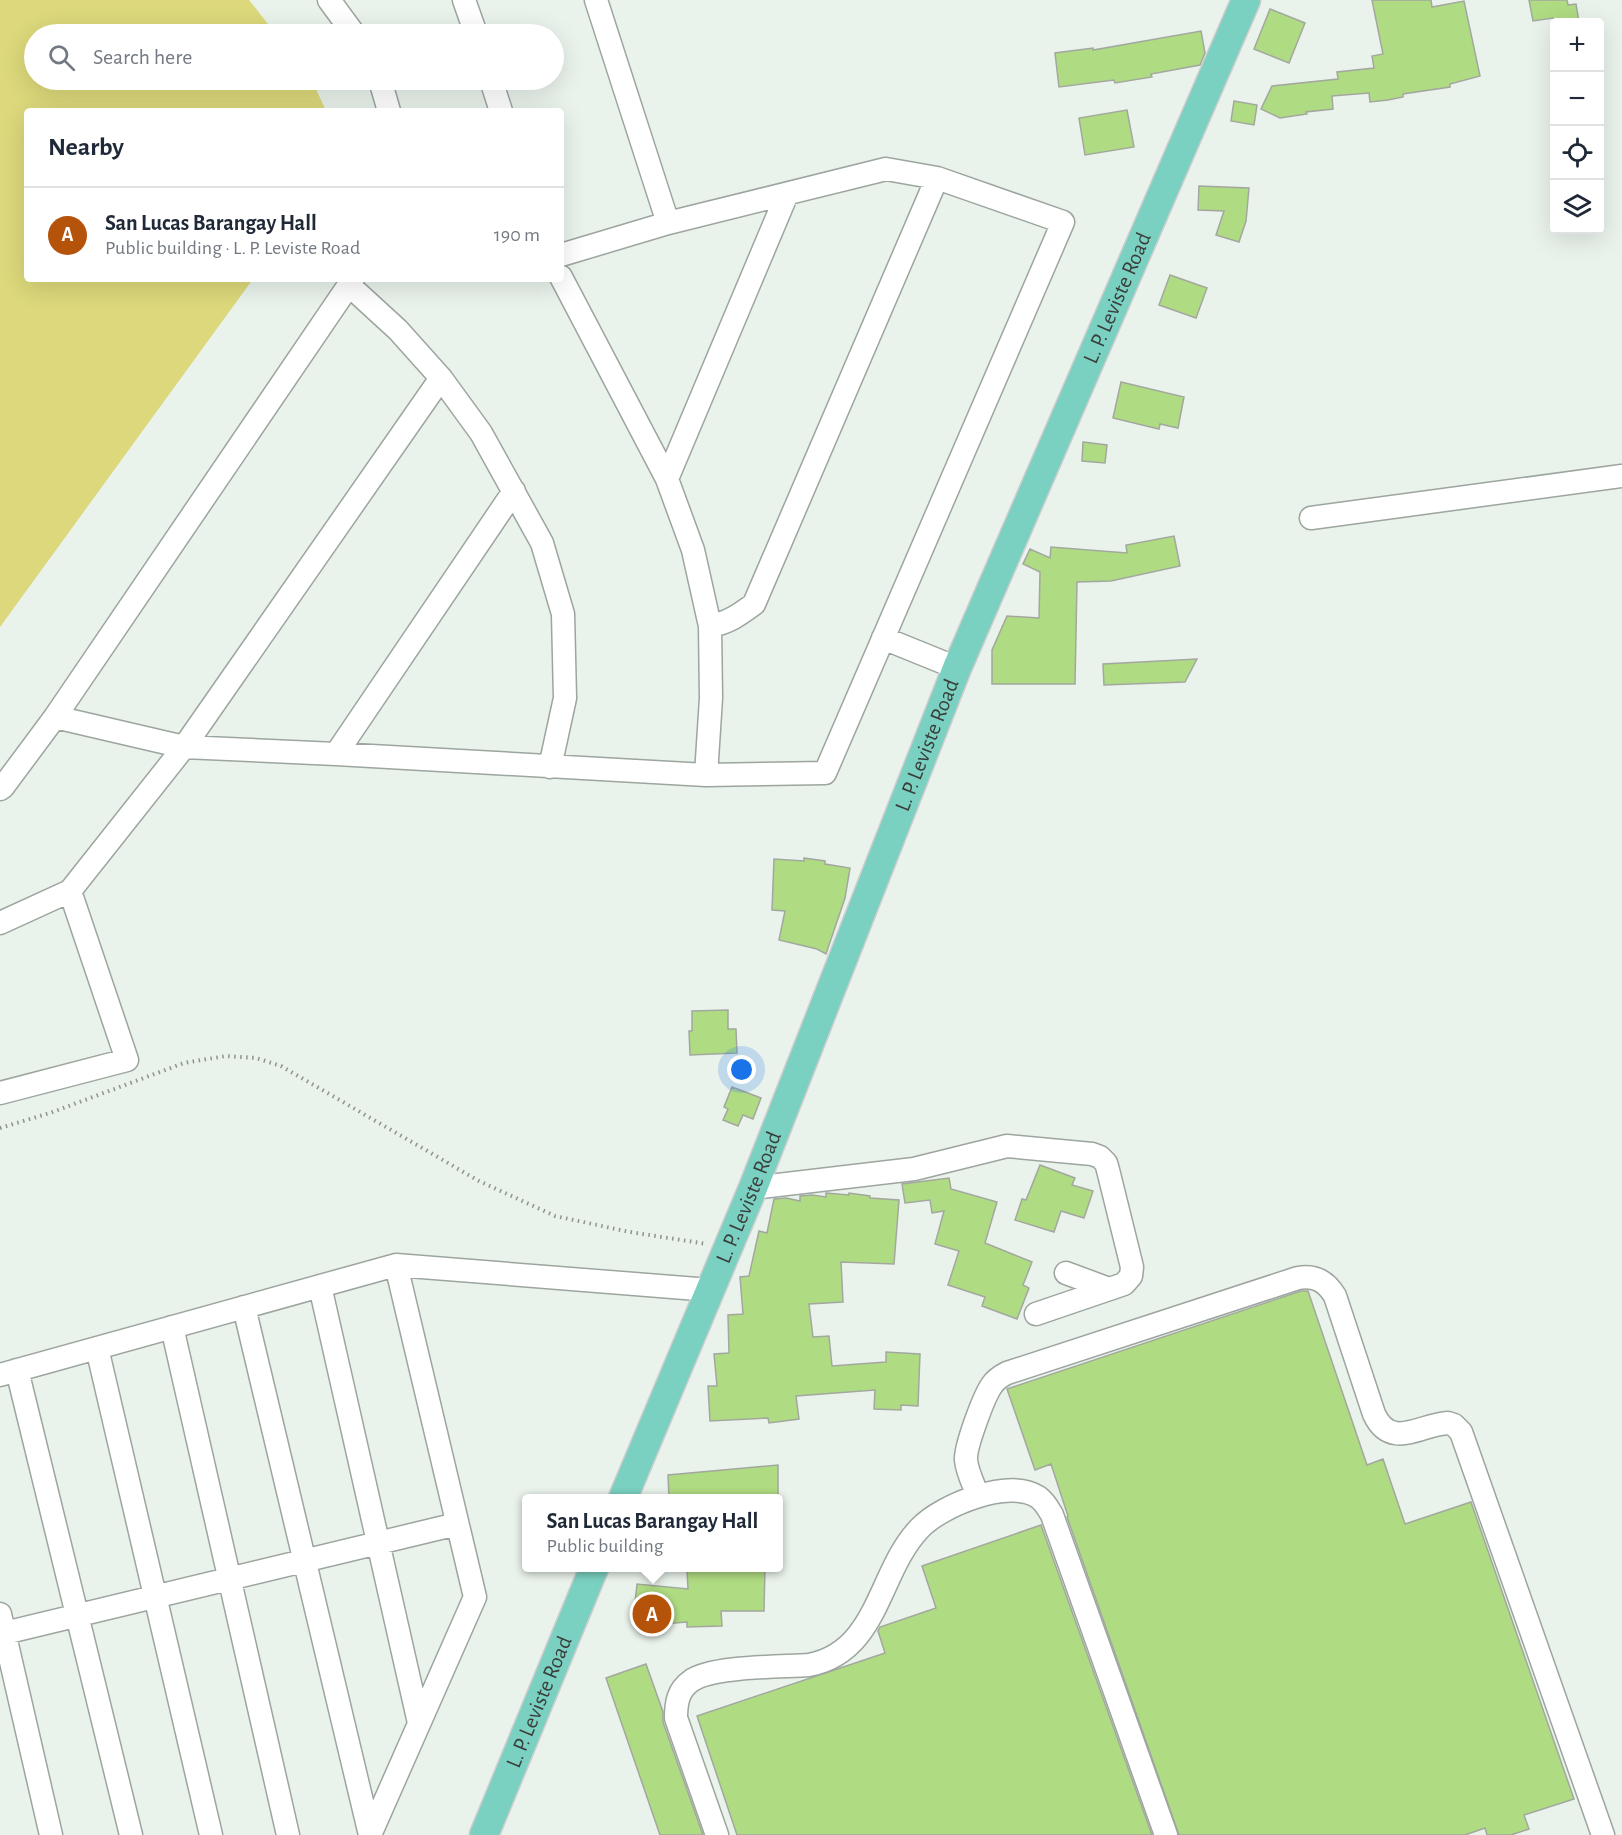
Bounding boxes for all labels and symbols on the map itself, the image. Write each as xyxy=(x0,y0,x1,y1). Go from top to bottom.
street label: L. P. Leviste Road xyxy=(1079,229,1155,367)
street label: L. P. Leviste Road xyxy=(891,676,963,814)
your location xyxy=(727,1055,756,1084)
street label: L. P. Leviste Road xyxy=(712,1128,785,1266)
pin: A xyxy=(632,1592,672,1636)
street label: L. P. Leviste Road xyxy=(502,1633,576,1771)

